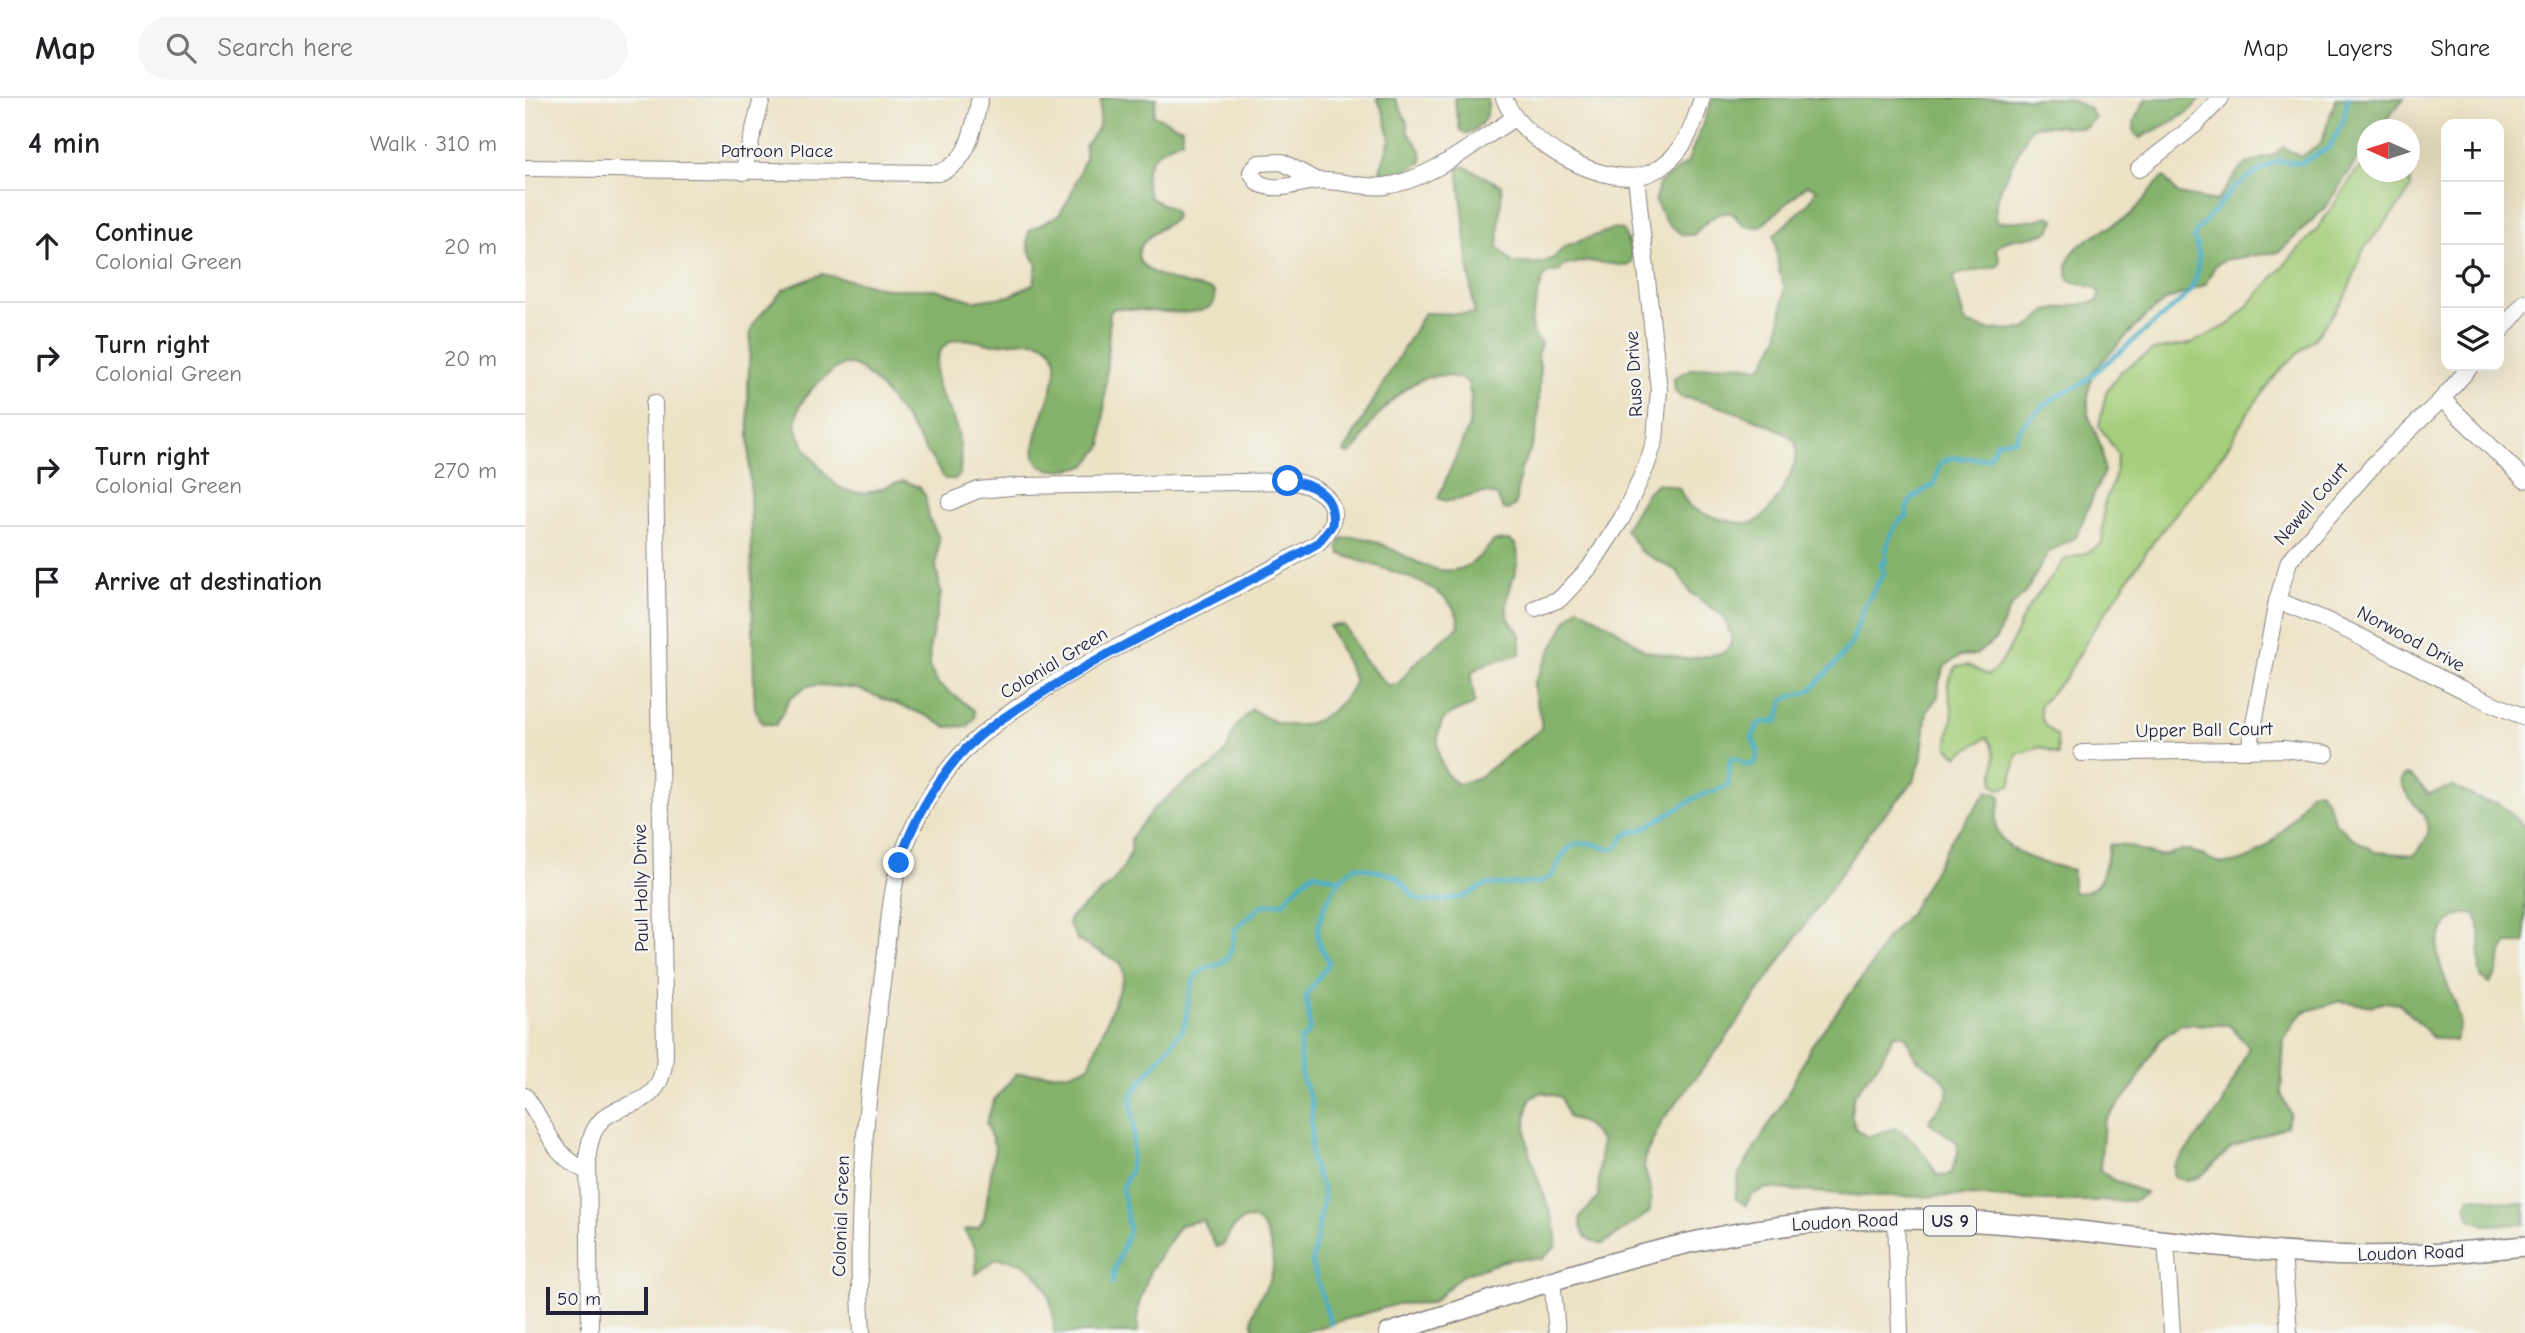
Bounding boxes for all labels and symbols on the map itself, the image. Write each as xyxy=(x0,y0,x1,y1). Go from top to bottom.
north arrow xyxy=(2357,119,2420,182)
street label: Patroon Place xyxy=(721,140,833,162)
street label: Ruso Drive xyxy=(1621,330,1647,418)
street label: Newell Court xyxy=(2269,458,2353,550)
route start xyxy=(1272,465,1303,496)
street label: Norwood Drive xyxy=(2354,601,2468,677)
street label: Colonial Green xyxy=(996,622,1112,704)
street label: Upper Ball Court xyxy=(2135,718,2273,742)
street label: Paul Holly Drive xyxy=(629,824,653,952)
route end xyxy=(883,847,914,878)
street label: Colonial Green xyxy=(828,1155,854,1277)
road number: US 9 xyxy=(1924,1206,1976,1236)
street label: Loudon Road xyxy=(1791,1208,1899,1236)
street label: Loudon Road xyxy=(2357,1240,2465,1266)
scale bar xyxy=(546,1284,647,1316)

